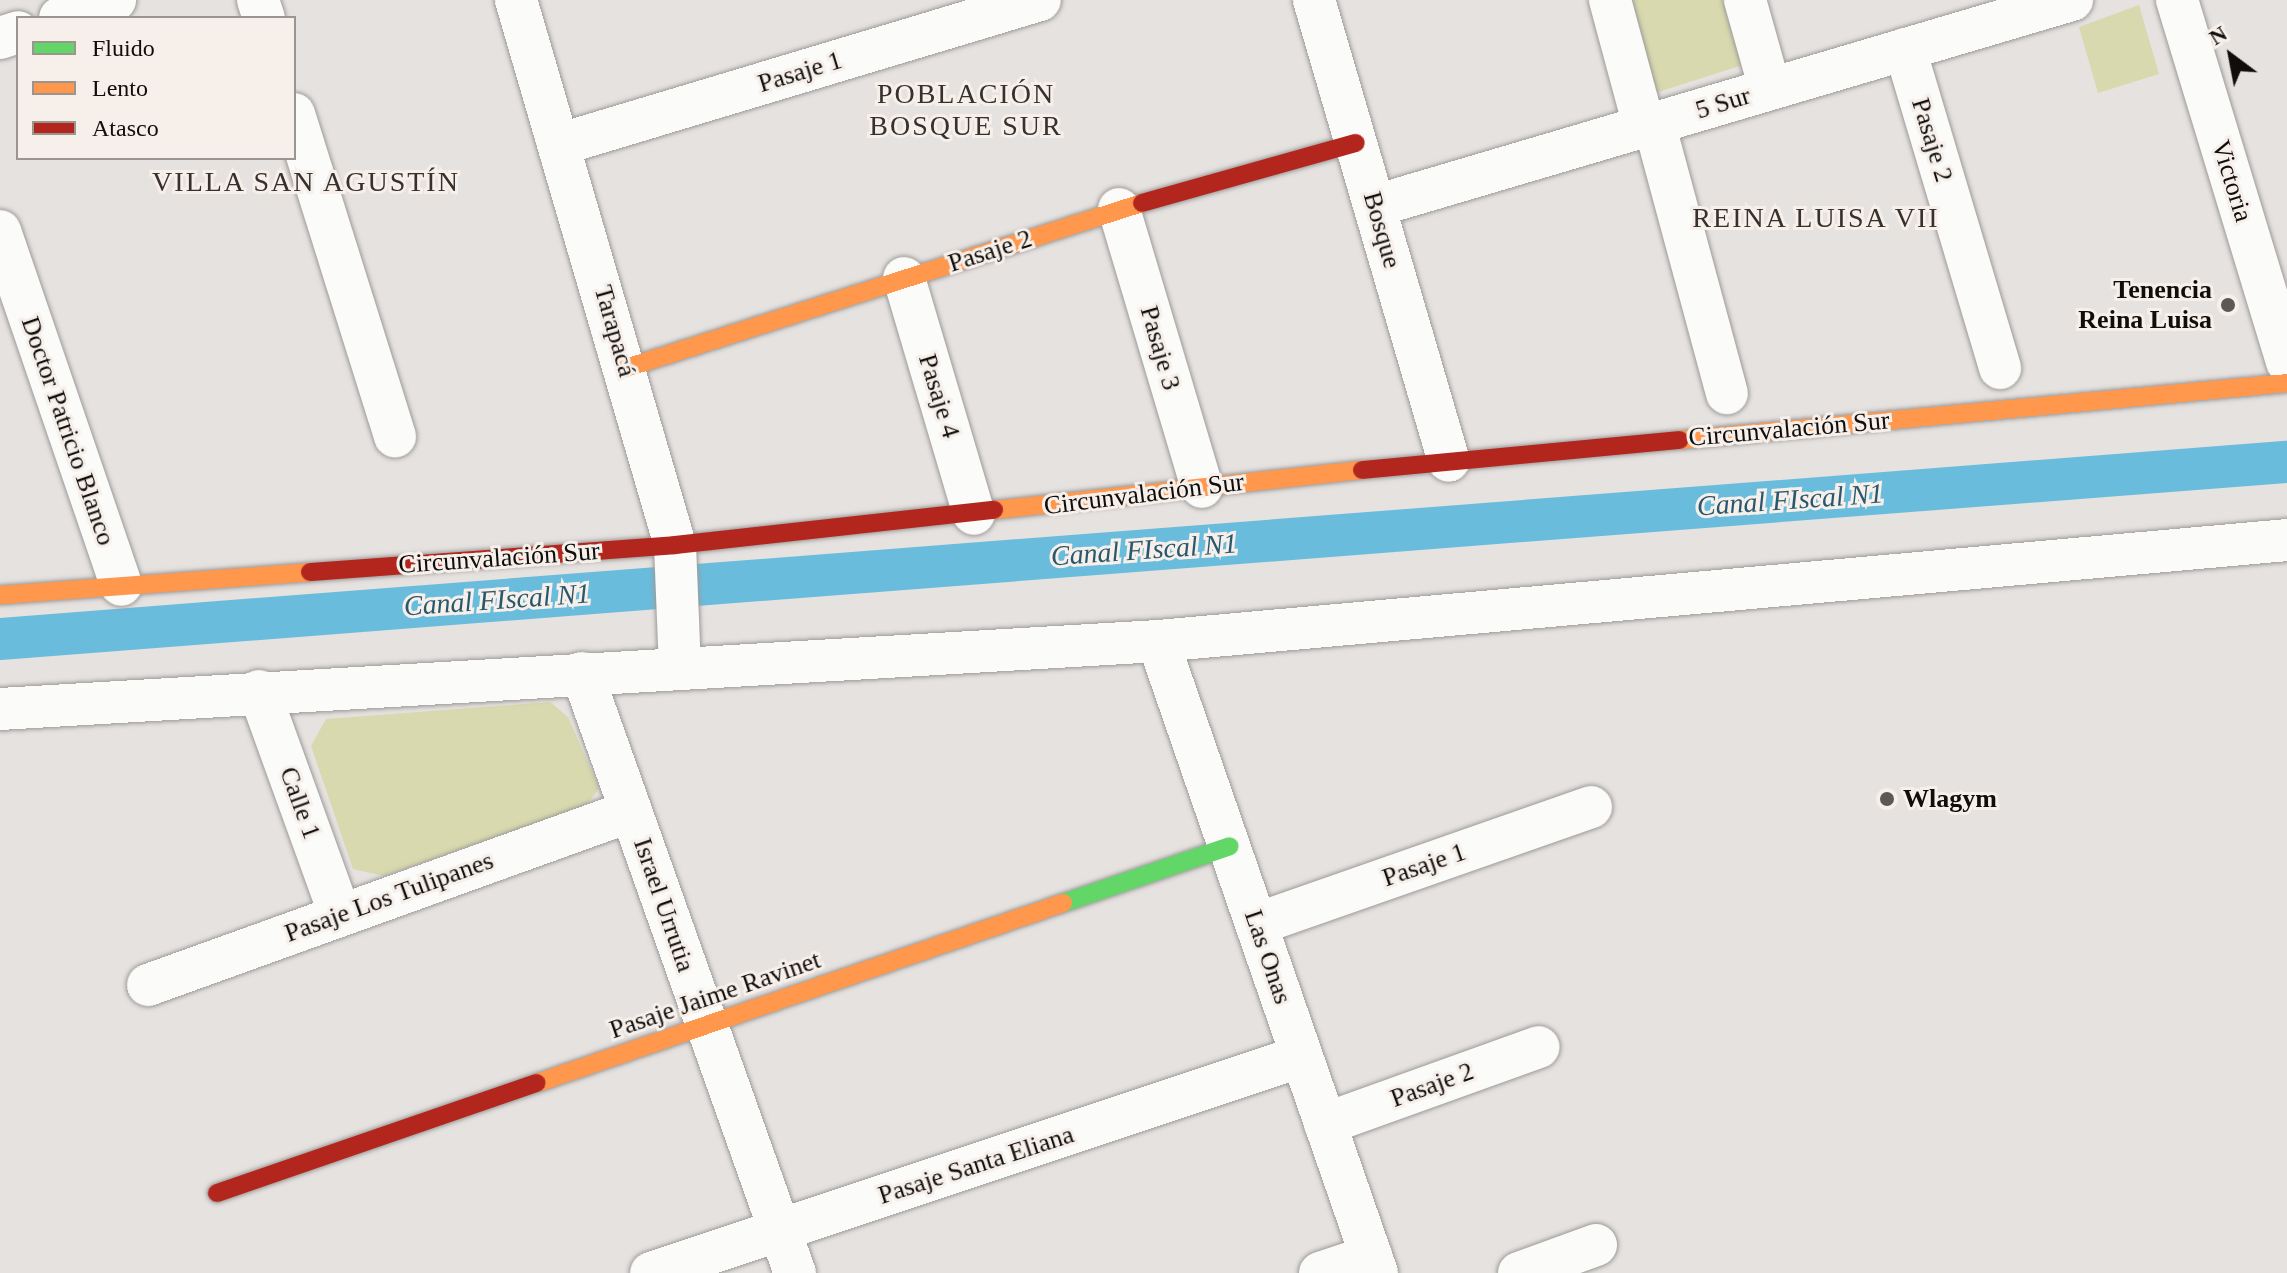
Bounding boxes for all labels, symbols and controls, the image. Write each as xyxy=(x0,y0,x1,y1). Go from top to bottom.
legend xyxy=(16,16,296,160)
north arrow xyxy=(2191,16,2271,96)
text: N xyxy=(2205,20,2231,50)
text: Fluido xyxy=(92,35,155,61)
street label: Pasaje 1 xyxy=(754,45,846,99)
text: Lento xyxy=(92,75,148,101)
district label: POBLACIÓN BOSQUE SUR xyxy=(869,77,1063,143)
street label: 5 Sur xyxy=(1692,80,1754,126)
street label: Pasaje 2 xyxy=(1905,94,1959,186)
text: Atasco xyxy=(92,115,159,141)
street label: Victoria xyxy=(2205,136,2259,226)
district label: VILLA SAN AGUSTÍN xyxy=(151,165,461,199)
street label: Bosque xyxy=(1356,188,1408,272)
district label: REINA LUISA VII xyxy=(1691,201,1941,235)
street label: Pasaje 2 xyxy=(944,223,1036,279)
place label: Tenencia Reina Luisa xyxy=(2078,274,2212,336)
street label: Tarapacá xyxy=(587,282,643,380)
marker: Tenencia Reina Luisa xyxy=(2219,296,2237,314)
street label: Pasaje 3 xyxy=(1133,302,1187,394)
street label: Doctor Patricio Blanco xyxy=(14,313,122,549)
street label: Pasaje 4 xyxy=(912,350,966,442)
street label: Circunvalación Sur xyxy=(1687,405,1891,453)
street label: Circunvalación Sur xyxy=(1042,466,1246,522)
water label: Canal FIscal N1 xyxy=(1696,477,1884,523)
water label: Canal FIscal N1 xyxy=(1050,527,1238,573)
street label: Circunvalación Sur xyxy=(397,535,601,581)
water label: Canal FIscal N1 xyxy=(403,577,591,623)
street label: Calle 1 xyxy=(273,763,327,843)
place label: Wlagym xyxy=(1903,783,1997,815)
marker: Wlagym xyxy=(1878,790,1896,808)
street label: Israel Urrutia xyxy=(627,834,701,976)
street label: Pasaje 1 xyxy=(1378,836,1470,894)
street label: Pasaje Los Tulipanes xyxy=(280,845,498,949)
street label: Las Onas xyxy=(1237,906,1299,1008)
street label: Pasaje Jaime Ravinet xyxy=(605,944,825,1046)
street label: Pasaje 2 xyxy=(1386,1056,1478,1114)
street label: Pasaje Santa Eliana xyxy=(874,1119,1078,1211)

